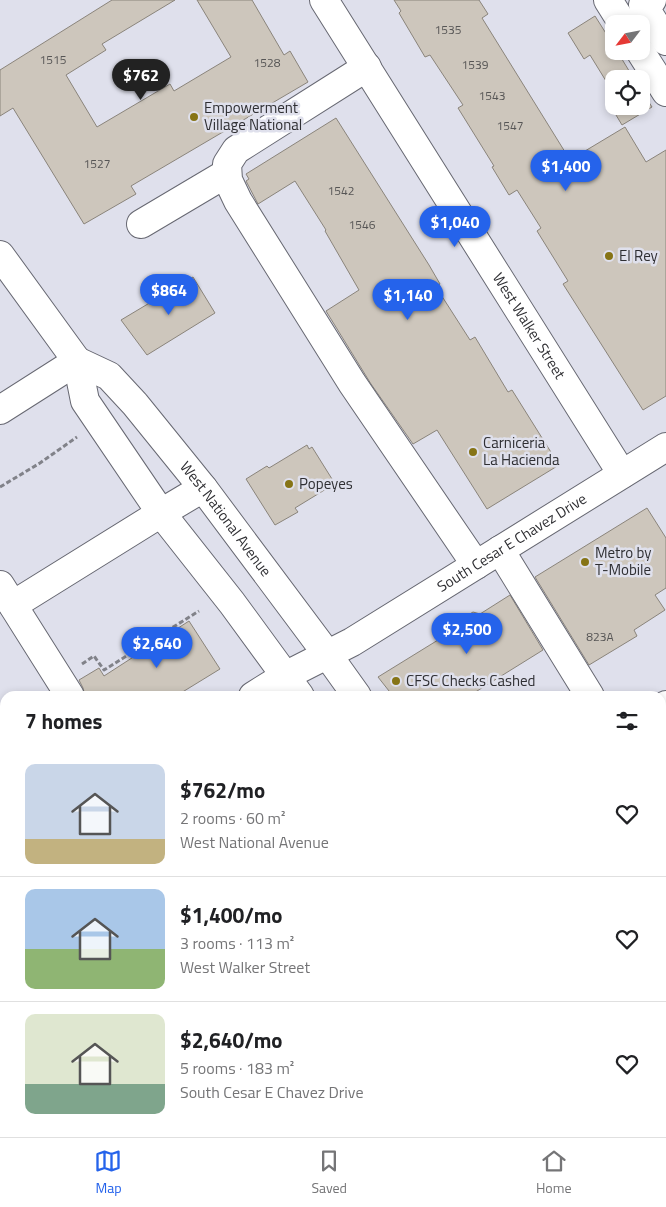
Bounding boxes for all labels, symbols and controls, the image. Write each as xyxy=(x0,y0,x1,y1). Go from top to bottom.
north arrow xyxy=(605,15,650,60)
map controls xyxy=(605,15,650,115)
house number: 1535 xyxy=(435,20,462,39)
house number: 1515 xyxy=(40,50,67,69)
house number: 1528 xyxy=(254,53,281,72)
house number: 1539 xyxy=(462,55,489,74)
pin: $762 xyxy=(111,58,171,101)
text: $762 xyxy=(123,63,159,87)
button: locate xyxy=(605,70,650,115)
house number: 1543 xyxy=(479,86,505,105)
place label: Empowerment Village National xyxy=(204,96,302,136)
marker: Empowerment Village National xyxy=(188,111,200,123)
house number: 1547 xyxy=(497,116,523,135)
pin: $1,400 xyxy=(525,150,607,192)
house number: 1527 xyxy=(84,154,110,173)
text: $1,400 xyxy=(541,154,591,178)
house number: 1542 xyxy=(328,181,354,200)
pin: $1,040 xyxy=(414,206,496,248)
text: $1,040 xyxy=(430,210,480,234)
house number: 1546 xyxy=(349,215,376,234)
place label: El Rey xyxy=(619,244,658,267)
marker: El Rey xyxy=(603,250,615,262)
street label: West Walker Street xyxy=(487,268,572,384)
pin: $864 xyxy=(139,274,199,316)
text: $864 xyxy=(151,278,187,302)
pin: $1,140 xyxy=(367,278,449,321)
text: $1,140 xyxy=(383,283,433,307)
place label: Carniceria La Hacienda xyxy=(483,431,560,471)
marker: Carniceria La Hacienda xyxy=(467,446,479,458)
street label: West National Avenue xyxy=(175,456,277,581)
place label: Popeyes xyxy=(299,472,353,495)
marker: Popeyes xyxy=(283,478,295,490)
street label: South Cesar E Chavez Drive xyxy=(432,487,591,598)
place label: Metro by T-Mobile xyxy=(595,541,652,581)
marker: Metro by T-Mobile xyxy=(579,556,591,568)
pin: $2,500 xyxy=(426,612,508,655)
text: $2,500 xyxy=(442,617,492,641)
pin: $2,640 xyxy=(116,626,198,669)
house number: 823A xyxy=(586,627,614,646)
text: $2,640 xyxy=(132,631,182,655)
place label: CFSC Checks Cashed xyxy=(406,669,536,692)
marker: CFSC Checks Cashed xyxy=(390,675,402,687)
text: 7 homes xyxy=(25,705,102,737)
icon: filters xyxy=(613,707,641,735)
text: $762/mo xyxy=(180,774,265,806)
icon: home xyxy=(65,784,125,844)
icon: heart xyxy=(613,800,641,828)
text: 2 rooms · 60 m² xyxy=(180,806,285,830)
text: West National Avenue xyxy=(180,830,329,854)
text: $1,400/mo xyxy=(180,899,282,931)
icon: home xyxy=(65,909,125,969)
icon: heart xyxy=(613,925,641,953)
text: 3 rooms · 113 m² xyxy=(180,931,294,955)
text: West Walker Street xyxy=(180,955,310,979)
text: $2,640/mo xyxy=(180,1024,282,1056)
icon: home xyxy=(65,1034,125,1094)
icon: heart xyxy=(613,1050,641,1078)
text: 5 rooms · 183 m² xyxy=(180,1056,294,1080)
text: South Cesar E Chavez Drive xyxy=(180,1080,364,1104)
tab: Map xyxy=(94,1147,122,1198)
tab: Saved xyxy=(311,1147,347,1198)
tab: Home xyxy=(536,1147,572,1198)

